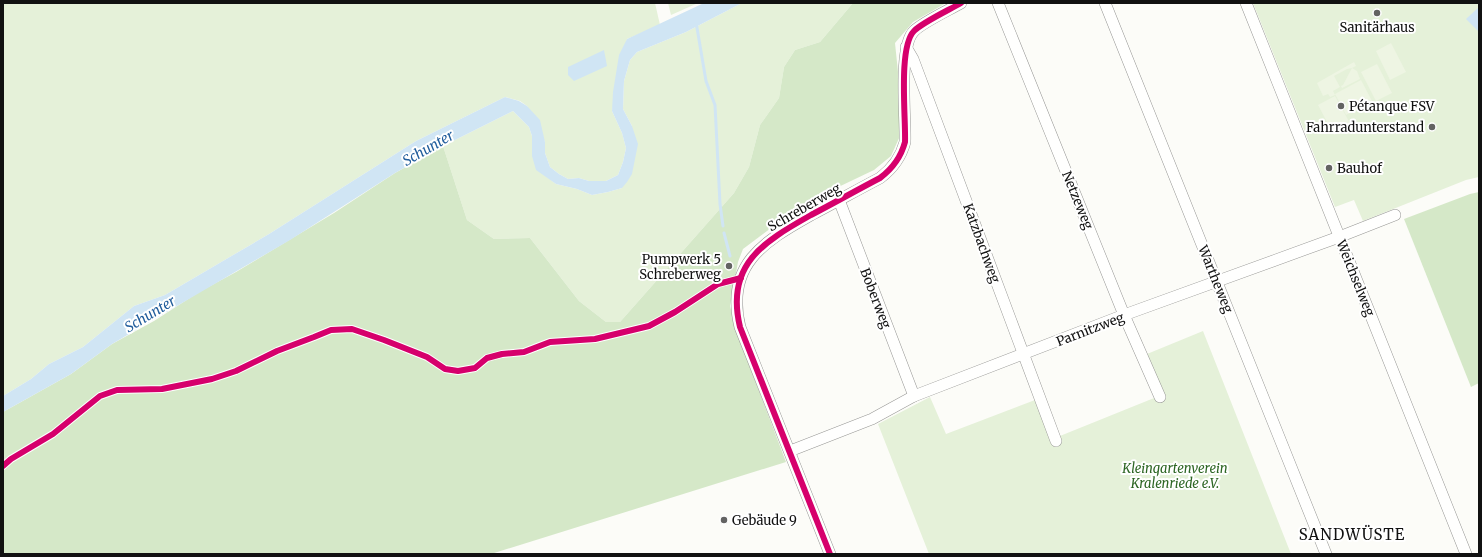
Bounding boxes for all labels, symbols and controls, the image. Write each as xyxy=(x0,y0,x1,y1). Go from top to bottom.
marker: Sanitärhaus xyxy=(1372,8,1382,18)
place label: Sanitärhaus xyxy=(1339,19,1415,36)
place label: Pétanque FSV xyxy=(1349,98,1435,115)
marker: Pétanque FSV xyxy=(1336,101,1346,111)
place label: Fahrradunterstand xyxy=(1306,119,1424,136)
marker: Fahrradunterstand xyxy=(1427,122,1437,132)
water label: Schunter xyxy=(399,126,457,170)
place label: Bauhof xyxy=(1337,160,1383,177)
marker: Bauhof xyxy=(1324,163,1334,173)
street label: Netzeweg xyxy=(1058,169,1097,232)
street label: Schreberweg xyxy=(765,180,844,235)
street label: Katzbachweg xyxy=(959,201,1004,285)
street label: Weichselweg xyxy=(1332,237,1379,319)
street label: Wartheweg xyxy=(1194,242,1237,316)
place label: Pumpwerk 5 Schreberweg xyxy=(639,251,721,283)
marker: Pumpwerk 5 Schreberweg xyxy=(724,261,734,271)
street label: Boberweg xyxy=(856,266,895,331)
water label: Schunter xyxy=(121,292,179,336)
street label: Parnitzweg xyxy=(1054,309,1127,350)
park label: Kleingartenverein Kralenriede e.V. xyxy=(1121,460,1228,492)
place label: Gebäude 9 xyxy=(732,512,797,529)
marker: Gebäude 9 xyxy=(719,515,729,525)
district label: SANDWÜSTE xyxy=(1299,524,1405,544)

